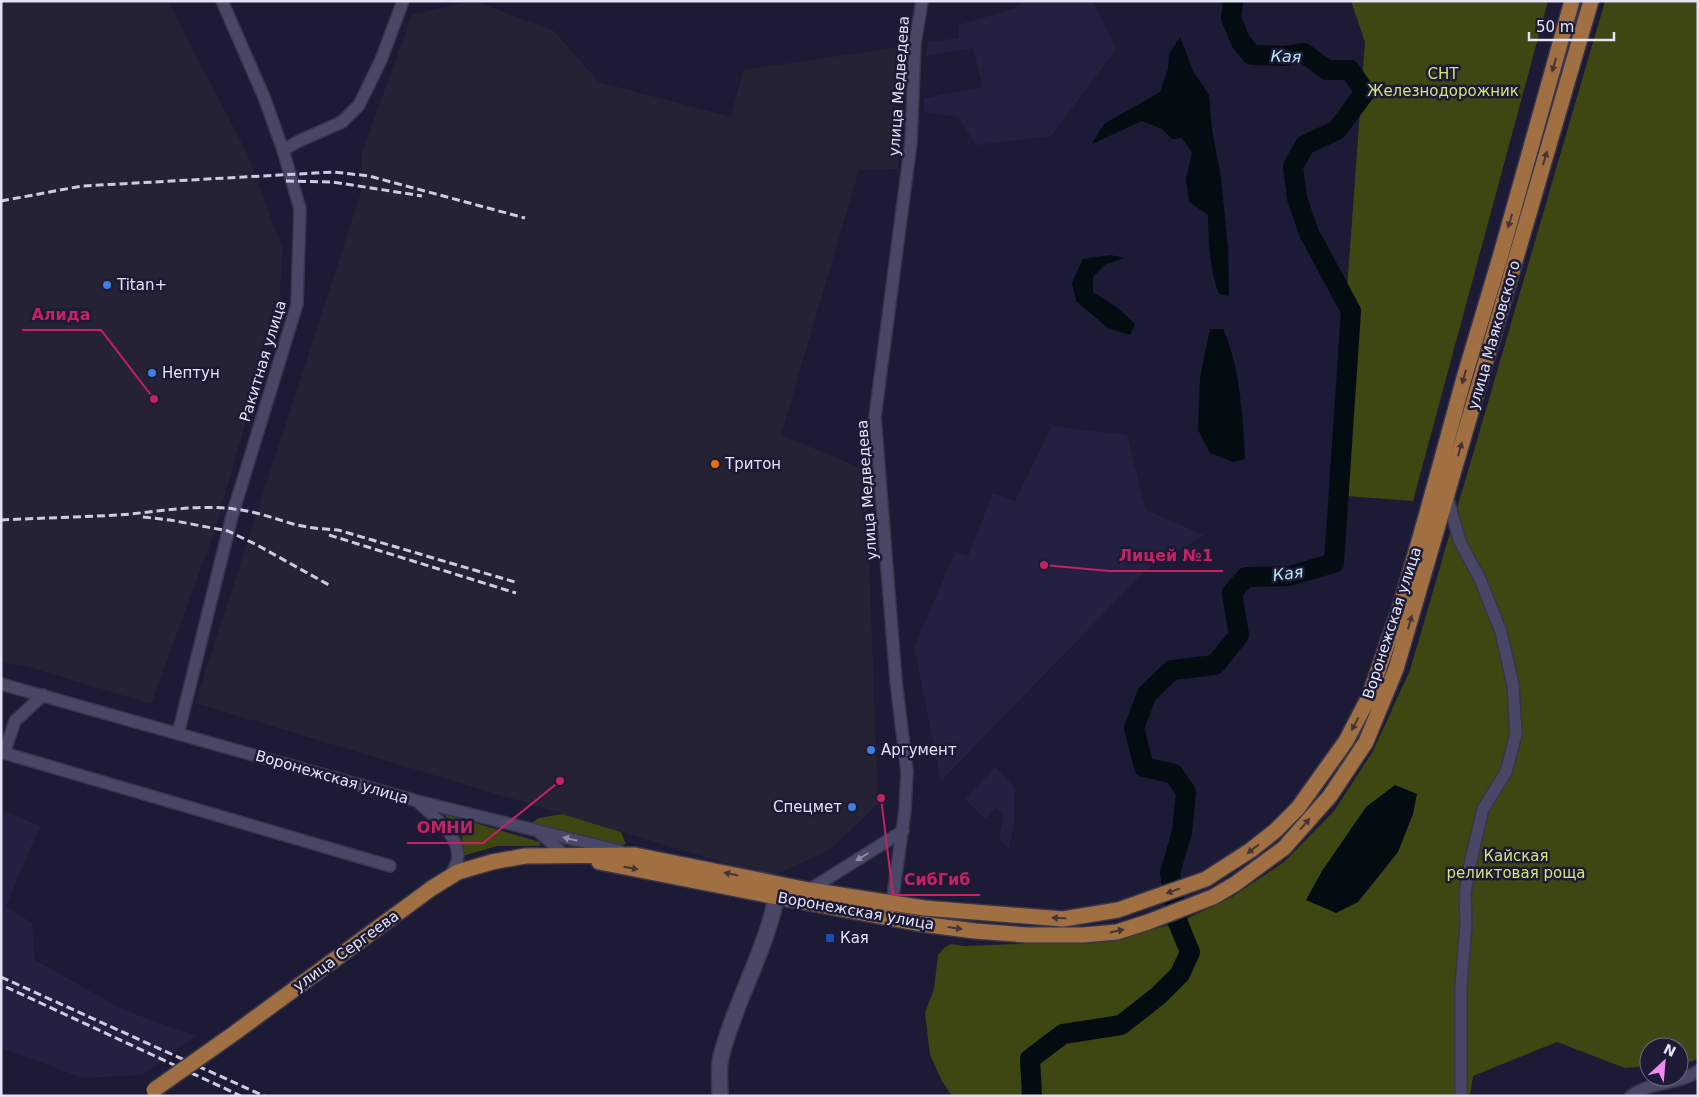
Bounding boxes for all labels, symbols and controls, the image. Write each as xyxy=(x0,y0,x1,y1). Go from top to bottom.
scale bar xyxy=(1529,10,1614,42)
street label: улица Медведева xyxy=(885,15,913,157)
text: 50 m xyxy=(1536,18,1574,36)
water label: Кая xyxy=(1270,46,1302,67)
one-way arrow xyxy=(1550,58,1558,73)
park label: СНТ Железнодорожник xyxy=(1367,65,1519,100)
one-way arrow xyxy=(1541,151,1549,166)
one-way arrow xyxy=(1506,214,1514,229)
street label: улица Маяковского xyxy=(1464,258,1524,412)
place label: Titan+ xyxy=(116,276,167,294)
marker: Titan+ xyxy=(101,279,113,291)
street label: Ракитная улица xyxy=(236,298,290,424)
callout: Алида xyxy=(22,299,101,330)
text: Алида xyxy=(31,305,91,324)
place label: Нептун xyxy=(162,364,220,382)
marker: Нептун xyxy=(146,367,158,379)
one-way arrow xyxy=(1460,370,1468,385)
street label: улица Медведева xyxy=(853,419,881,561)
one-way arrow xyxy=(1457,441,1465,456)
place label: Тритон xyxy=(724,455,781,473)
marker: Тритон xyxy=(709,458,721,470)
callout: Лицей №1 xyxy=(1109,540,1223,571)
street label: Воронежская улица xyxy=(1359,545,1425,701)
text: Лицей №1 xyxy=(1119,546,1213,565)
water label: Кая xyxy=(1271,562,1305,585)
one-way arrow xyxy=(1406,614,1414,629)
one-way arrow xyxy=(1351,717,1359,731)
place label: Аргумент xyxy=(881,741,957,759)
marker: Аргумент xyxy=(865,744,877,756)
street label: Воронежская улица xyxy=(253,746,411,808)
place label: Спецмет xyxy=(773,798,842,816)
marker: Спецмет xyxy=(846,801,858,813)
callout: ОМНИ xyxy=(407,812,483,843)
text: ОМНИ xyxy=(417,818,473,837)
one-way arrow xyxy=(1300,818,1311,831)
one-way arrow xyxy=(563,835,578,843)
one-way arrow xyxy=(1247,843,1260,854)
park label: Кайская реликтовая роща xyxy=(1447,847,1585,882)
one-way arrow xyxy=(855,852,868,861)
one-way arrow xyxy=(623,864,639,872)
callout: СибГиб xyxy=(893,864,980,895)
one-way arrow xyxy=(722,870,738,878)
text: СибГиб xyxy=(904,870,970,889)
street label: Воронежская улица xyxy=(776,888,936,934)
one-way arrow xyxy=(1166,888,1181,895)
street label: улица Сергеева xyxy=(290,907,402,995)
one-way arrow xyxy=(1050,914,1066,922)
one-way arrow xyxy=(947,925,963,933)
one-way arrow xyxy=(1109,927,1124,935)
place label: Кая xyxy=(840,929,869,947)
marker: Кая xyxy=(824,932,836,944)
north arrow xyxy=(1639,1037,1689,1087)
text: N xyxy=(1661,1041,1678,1060)

